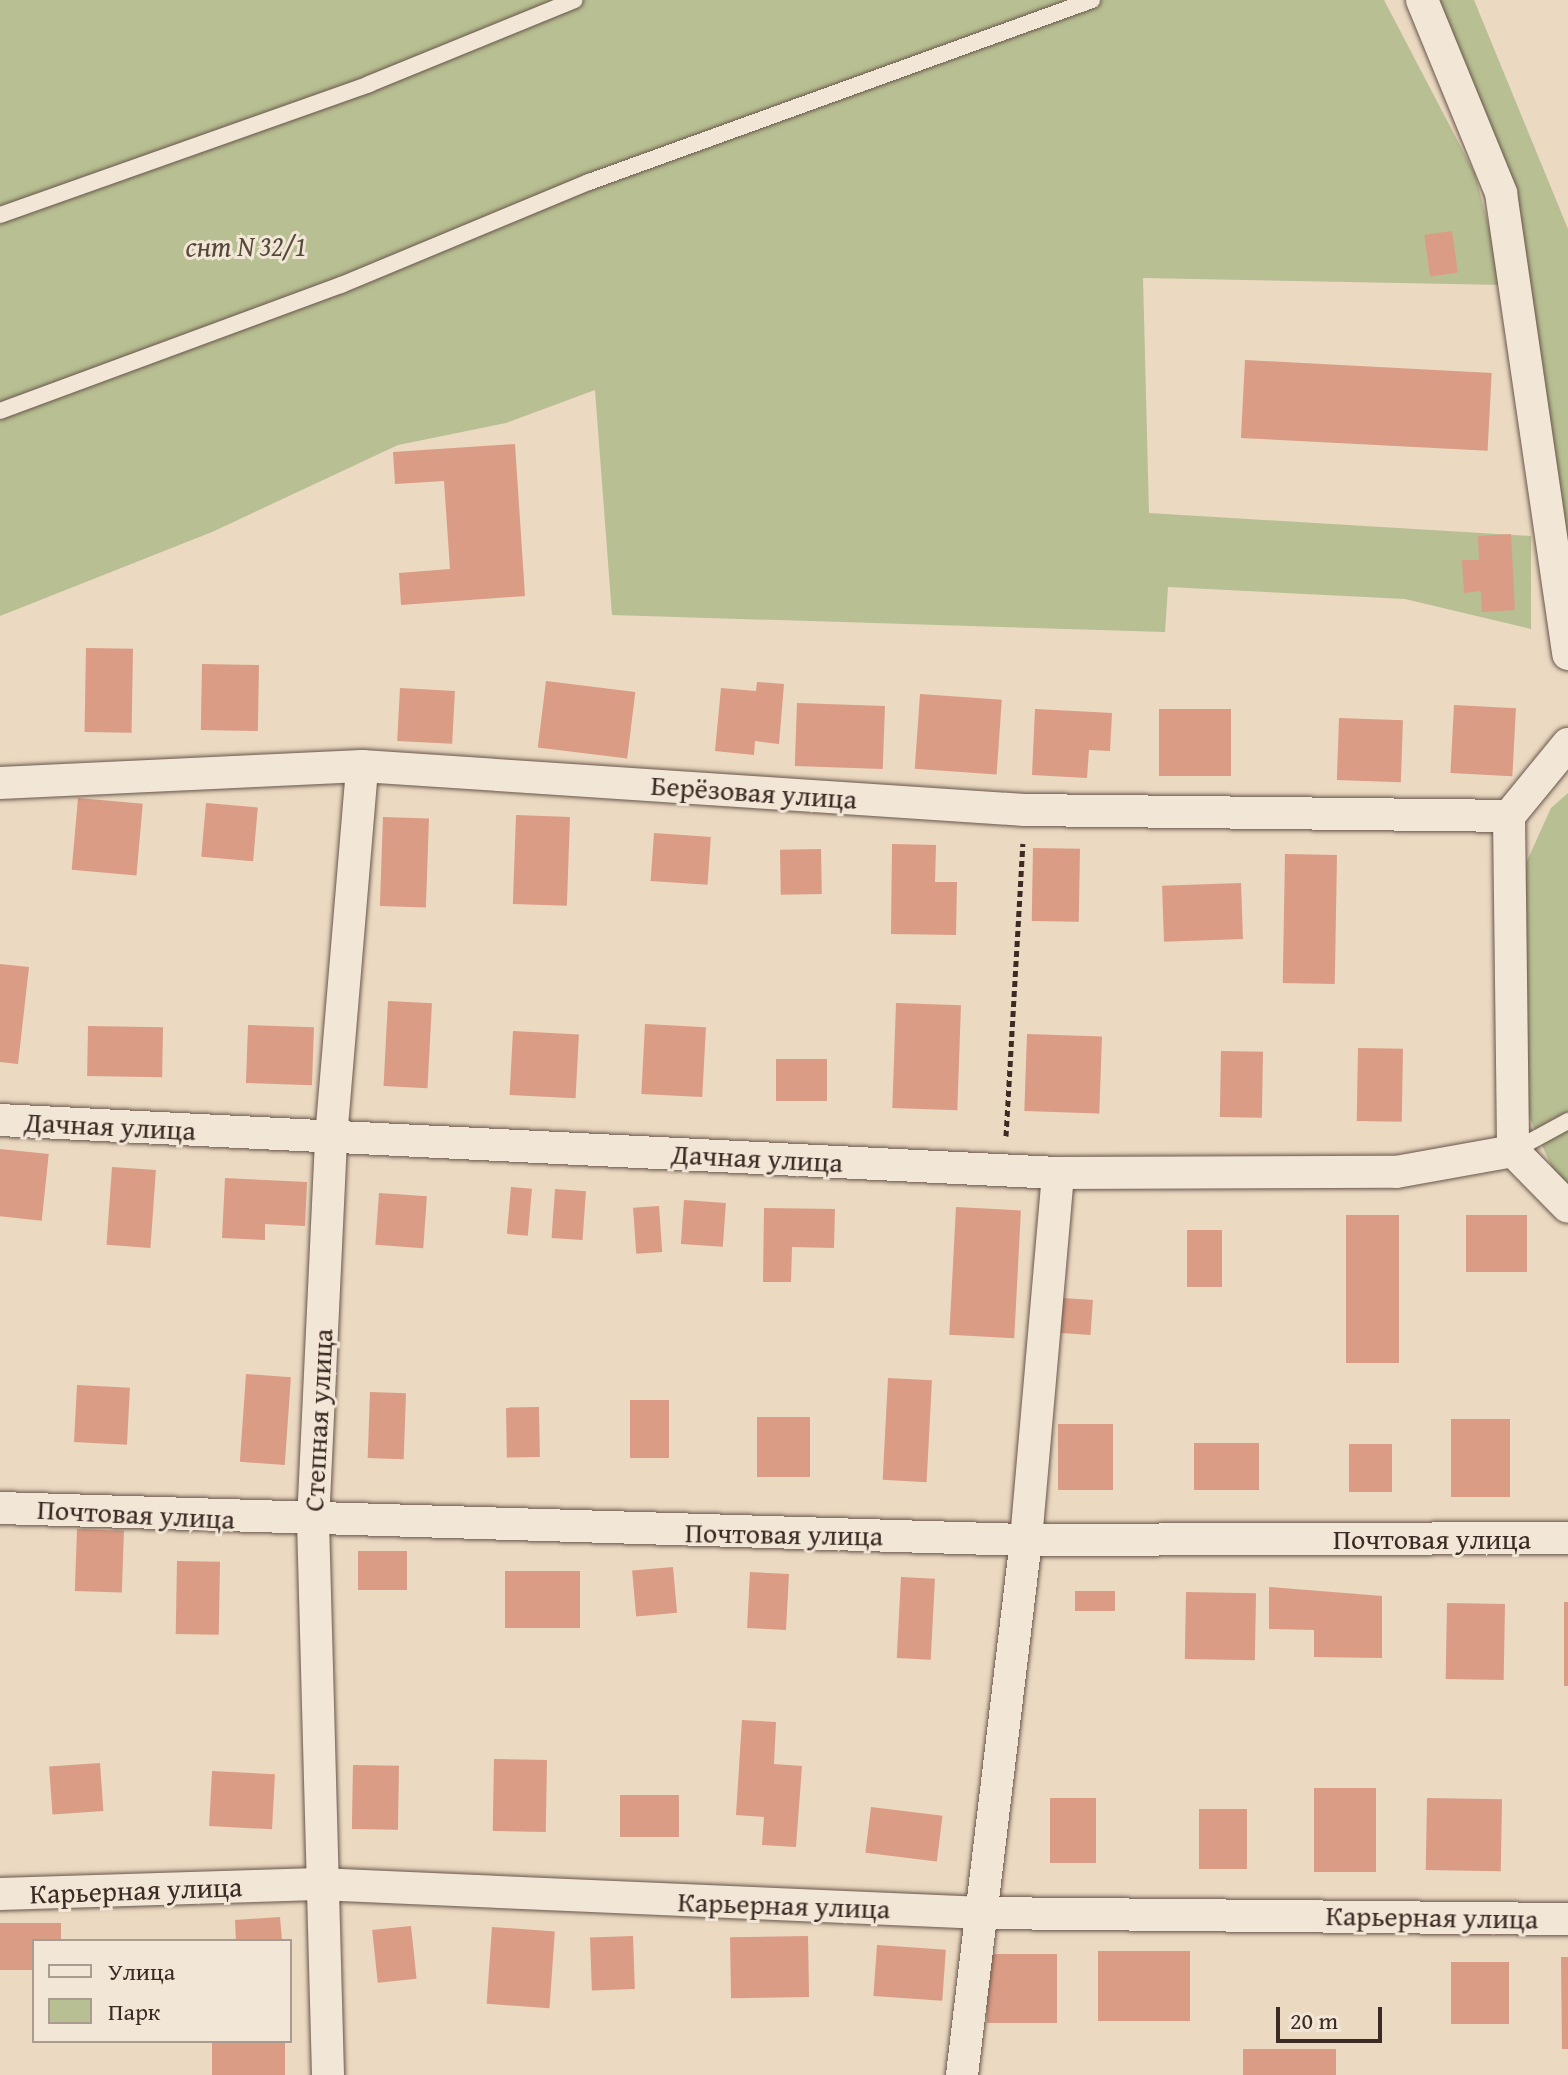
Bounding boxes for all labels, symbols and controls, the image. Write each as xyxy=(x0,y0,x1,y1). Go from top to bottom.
park label: снт N 32/1 xyxy=(185,229,307,263)
street label: Берёзовая улица xyxy=(650,768,858,816)
street label: Дачная улица xyxy=(23,1105,197,1147)
street label: Дачная улица xyxy=(670,1137,844,1179)
street label: Степная улица xyxy=(296,1328,340,1512)
street label: Почтовая улица xyxy=(36,1492,236,1536)
street label: Почтовая улица xyxy=(685,1515,883,1553)
street label: Почтовая улица xyxy=(1333,1522,1531,1556)
street label: Карьерная улица xyxy=(29,1870,243,1910)
street label: Карьерная улица xyxy=(677,1885,891,1925)
street label: Карьерная улица xyxy=(1325,1898,1539,1936)
legend xyxy=(32,1939,292,2043)
text: Улица xyxy=(108,1954,175,1989)
scale bar xyxy=(1280,1991,1386,2041)
text: Парк xyxy=(108,1994,160,2029)
text: 20 m xyxy=(1290,2003,1338,2038)

